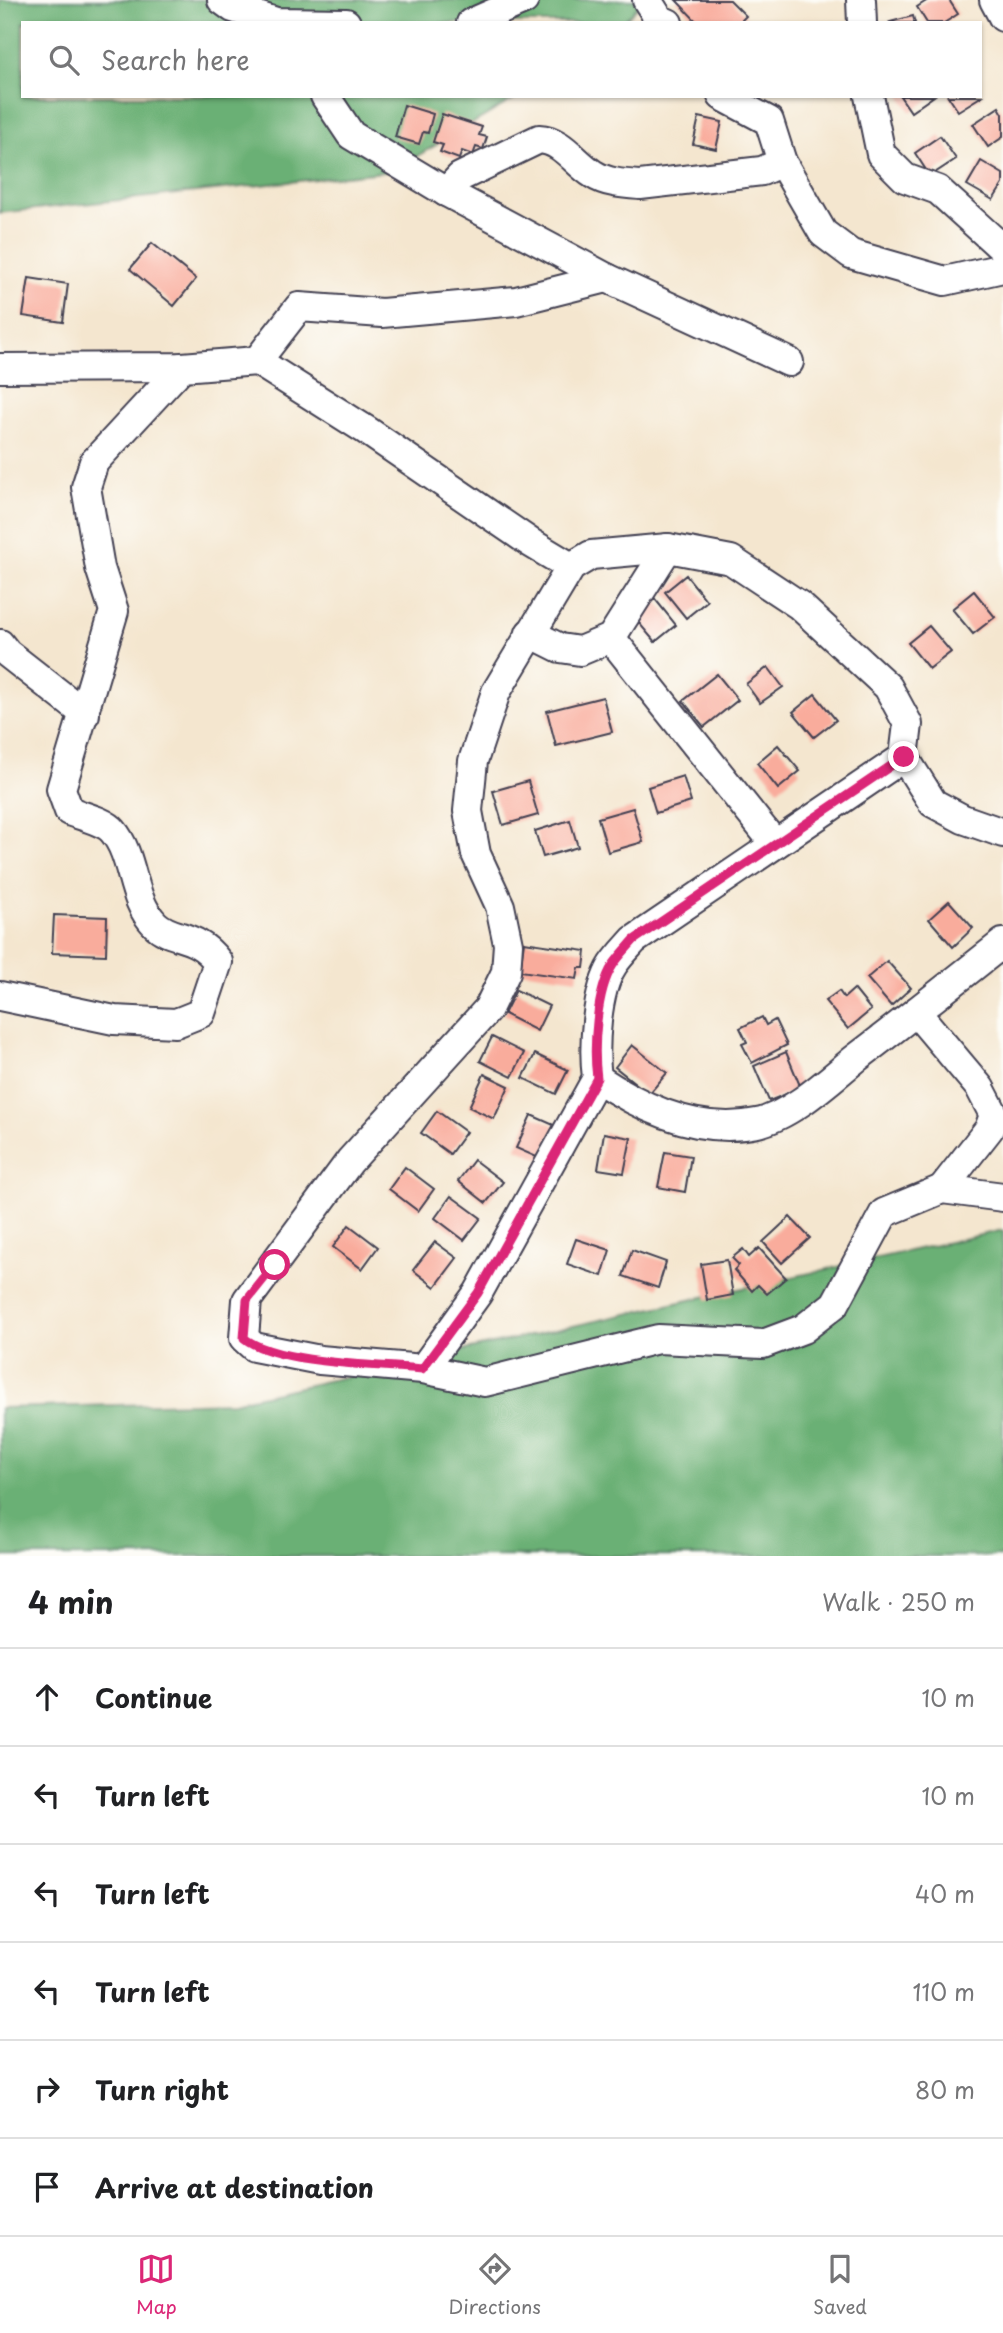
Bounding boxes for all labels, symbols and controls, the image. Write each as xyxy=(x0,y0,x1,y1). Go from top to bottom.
search box xyxy=(21,21,982,98)
text: Search here xyxy=(101,40,250,79)
icon: search xyxy=(45,41,83,79)
route end xyxy=(888,741,919,772)
route start xyxy=(259,1249,290,1280)
text: 4 min xyxy=(28,1579,114,1624)
text: Walk · 250 m xyxy=(822,1584,975,1619)
icon: ahead xyxy=(28,1678,66,1716)
text: Continue xyxy=(95,1678,212,1717)
text: 10 m xyxy=(921,1680,975,1715)
icon: left xyxy=(28,1776,66,1814)
text: Turn left xyxy=(95,1776,210,1815)
text: 10 m xyxy=(921,1778,975,1813)
icon: left xyxy=(28,1874,66,1912)
text: Turn left xyxy=(95,1874,210,1913)
text: 40 m xyxy=(915,1876,975,1911)
icon: left xyxy=(28,1972,66,2010)
text: Turn left xyxy=(95,1972,210,2011)
text: 110 m xyxy=(913,1974,975,2009)
icon: right xyxy=(28,2070,66,2108)
text: Turn right xyxy=(95,2070,229,2109)
text: 80 m xyxy=(915,2072,975,2107)
icon: arrive xyxy=(28,2168,66,2206)
text: Arrive at destination xyxy=(95,2168,374,2207)
tab: Map xyxy=(136,2250,177,2320)
tab: Directions xyxy=(449,2250,541,2320)
tab: Saved xyxy=(813,2250,867,2320)

